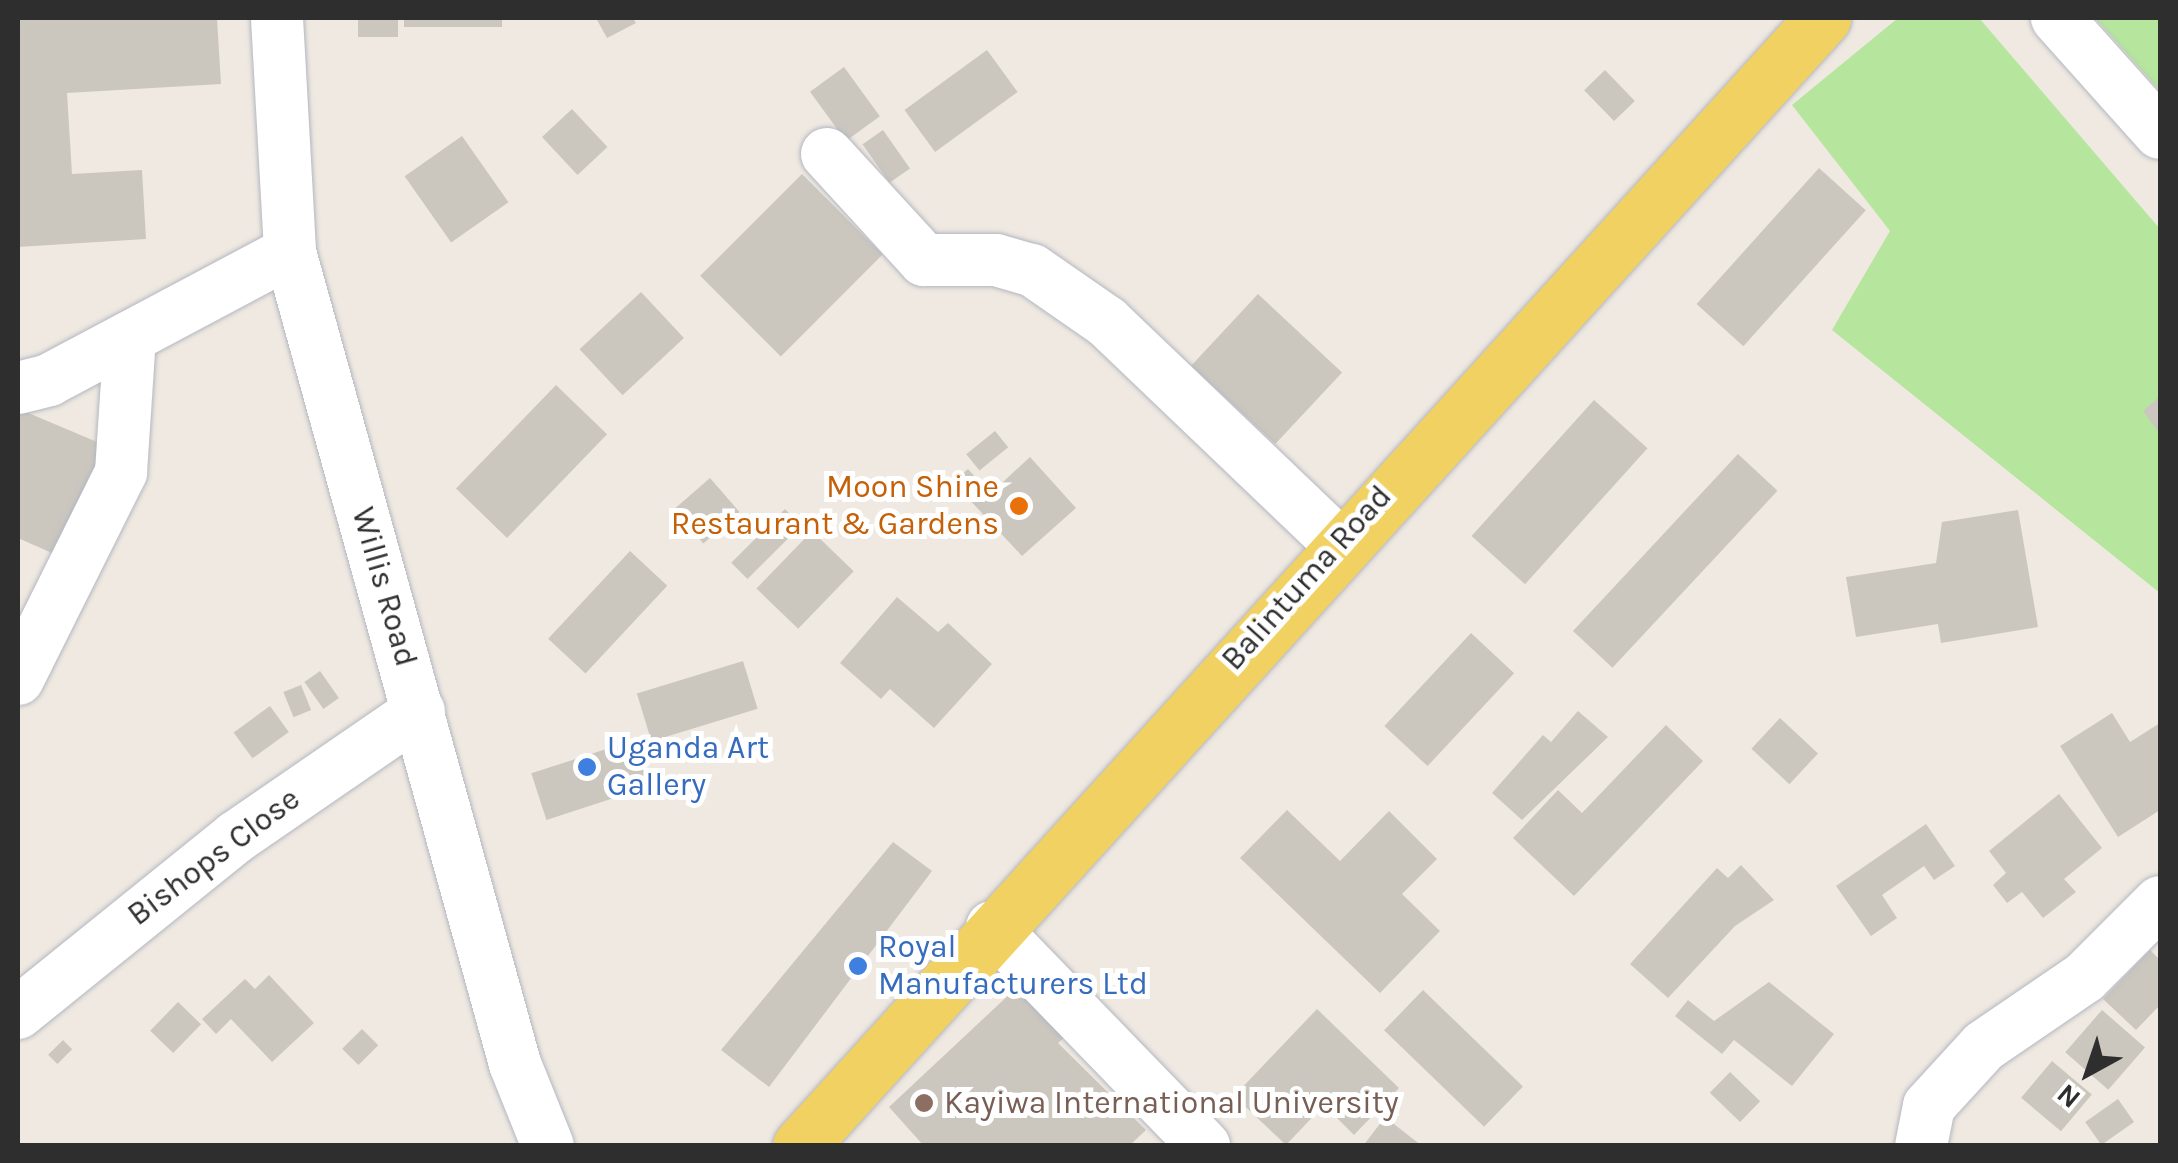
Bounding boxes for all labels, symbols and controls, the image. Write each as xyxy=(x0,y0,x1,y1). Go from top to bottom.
place label: Moon Shine Restaurant & Gardens xyxy=(671,469,999,544)
street label: Balintuma Road xyxy=(1214,478,1400,678)
marker: Moon Shine Restaurant & Gardens xyxy=(1008,495,1030,517)
street label: Willis Road xyxy=(343,503,425,671)
place label: Uganda Art Gallery xyxy=(607,730,769,805)
marker: Uganda Art Gallery xyxy=(576,756,598,778)
street label: Bishops Close xyxy=(120,780,308,934)
place label: Royal Manufacturers Ltd xyxy=(878,929,1148,1004)
marker: Royal Manufacturers Ltd xyxy=(847,955,869,977)
north arrow xyxy=(2038,1023,2138,1123)
text: N xyxy=(2050,1077,2087,1115)
place label: Kayiwa International University xyxy=(944,1084,1399,1122)
marker: Kayiwa International University xyxy=(913,1092,935,1114)

